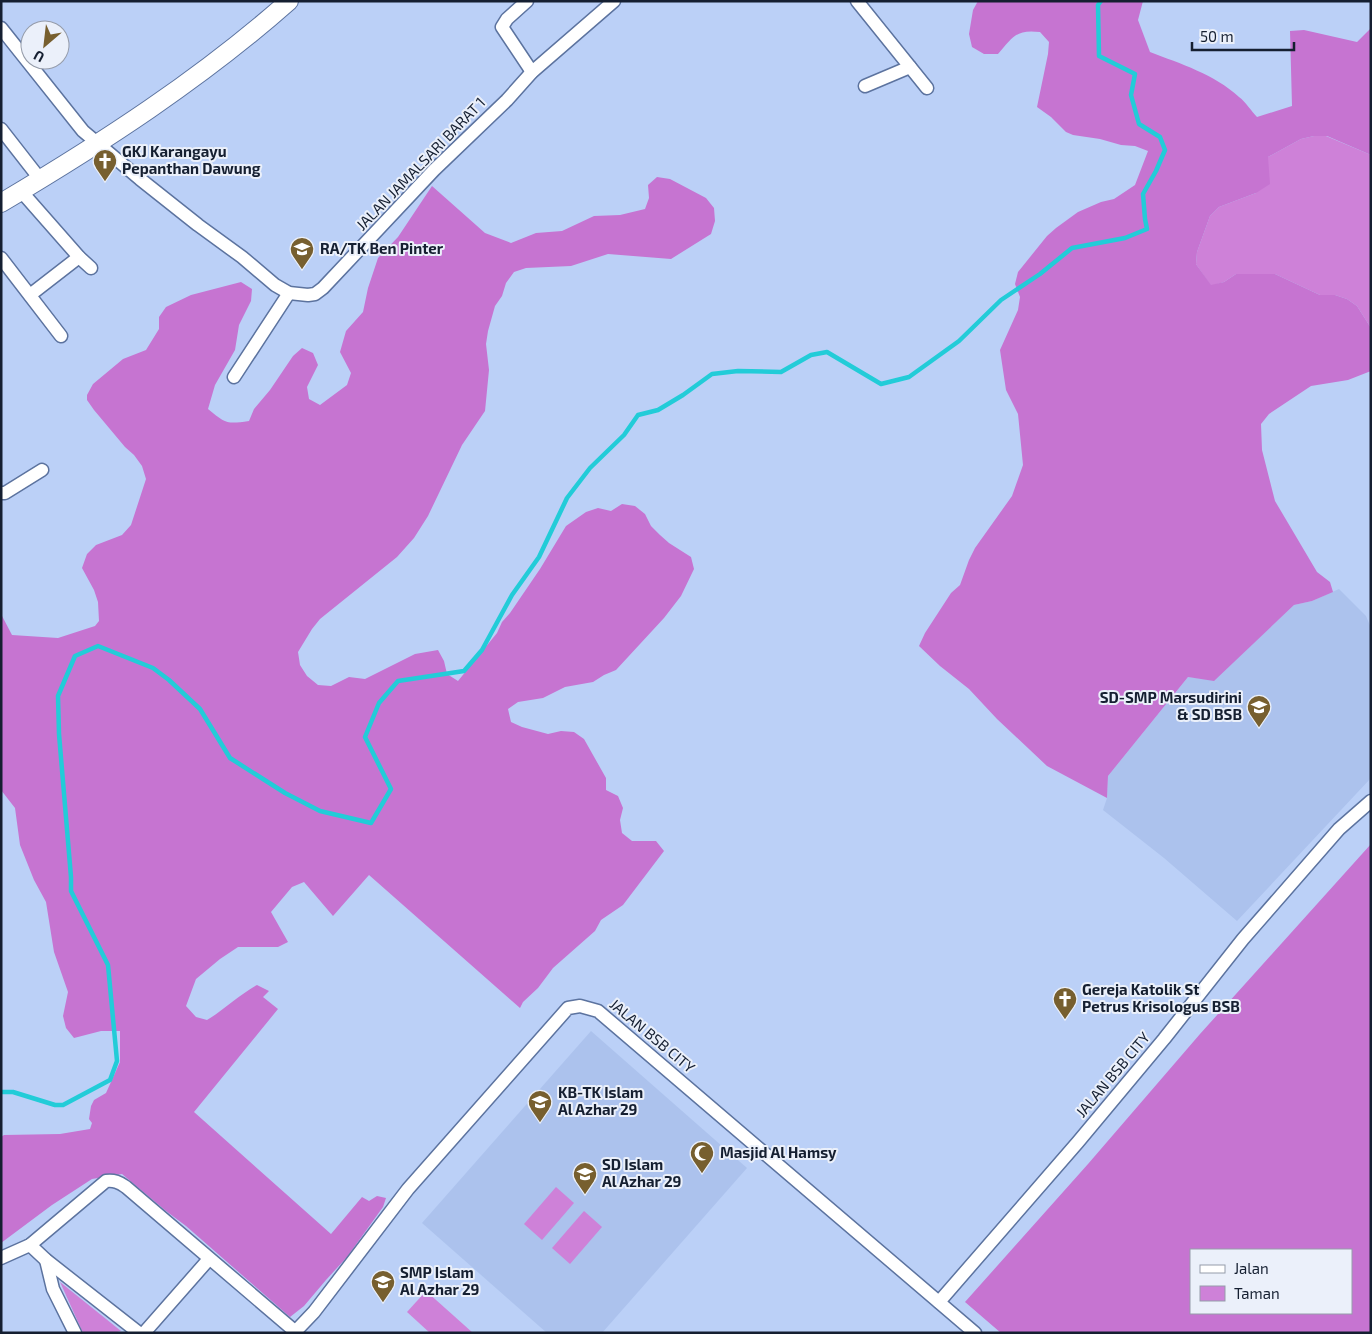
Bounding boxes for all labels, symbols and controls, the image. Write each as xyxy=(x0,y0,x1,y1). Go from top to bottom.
north arrow xyxy=(20,20,70,70)
scale bar xyxy=(1192,20,1294,52)
text: 50 m xyxy=(1200,27,1234,45)
text: U xyxy=(30,47,47,67)
street label: JALAN JAMALSARI BARAT 1 xyxy=(352,93,489,234)
place label: GKJ Karangayu Pepanthan Dawung xyxy=(122,142,261,177)
church icon: GKJ Karangayu Pepanthan Dawung xyxy=(92,148,118,182)
school or university icon: RA/TK Ben Pinter xyxy=(289,236,315,270)
place label: RA/TK Ben Pinter xyxy=(320,239,444,257)
place label: SD-SMP Marsudirini & SD BSB xyxy=(1100,688,1242,723)
school or university icon: SD-SMP Marsudirini & SD BSB xyxy=(1246,694,1272,728)
place label: Gereja Katolik St Petrus Krisologus BSB xyxy=(1082,980,1240,1015)
church icon: Gereja Katolik St Petrus Krisologus BSB xyxy=(1052,986,1078,1020)
street label: JALAN BSB CITY xyxy=(606,994,699,1076)
street label: JALAN BSB CITY xyxy=(1071,1028,1153,1121)
place label: KB-TK Islam Al Azhar 29 xyxy=(558,1083,643,1118)
school or university icon: KB-TK Islam Al Azhar 29 xyxy=(527,1089,553,1123)
mosque icon: Masjid Al Hamsy xyxy=(689,1140,715,1174)
place label: Masjid Al Hamsy xyxy=(720,1143,837,1162)
place label: SD Islam Al Azhar 29 xyxy=(602,1155,682,1190)
school or university icon: SD Islam Al Azhar 29 xyxy=(572,1161,598,1195)
legend xyxy=(1190,1249,1352,1314)
text: Jalan xyxy=(1234,1259,1269,1277)
place label: SMP Islam Al Azhar 29 xyxy=(400,1263,480,1298)
school or university icon: SMP Islam Al Azhar 29 xyxy=(370,1269,396,1303)
text: Taman xyxy=(1234,1284,1280,1302)

